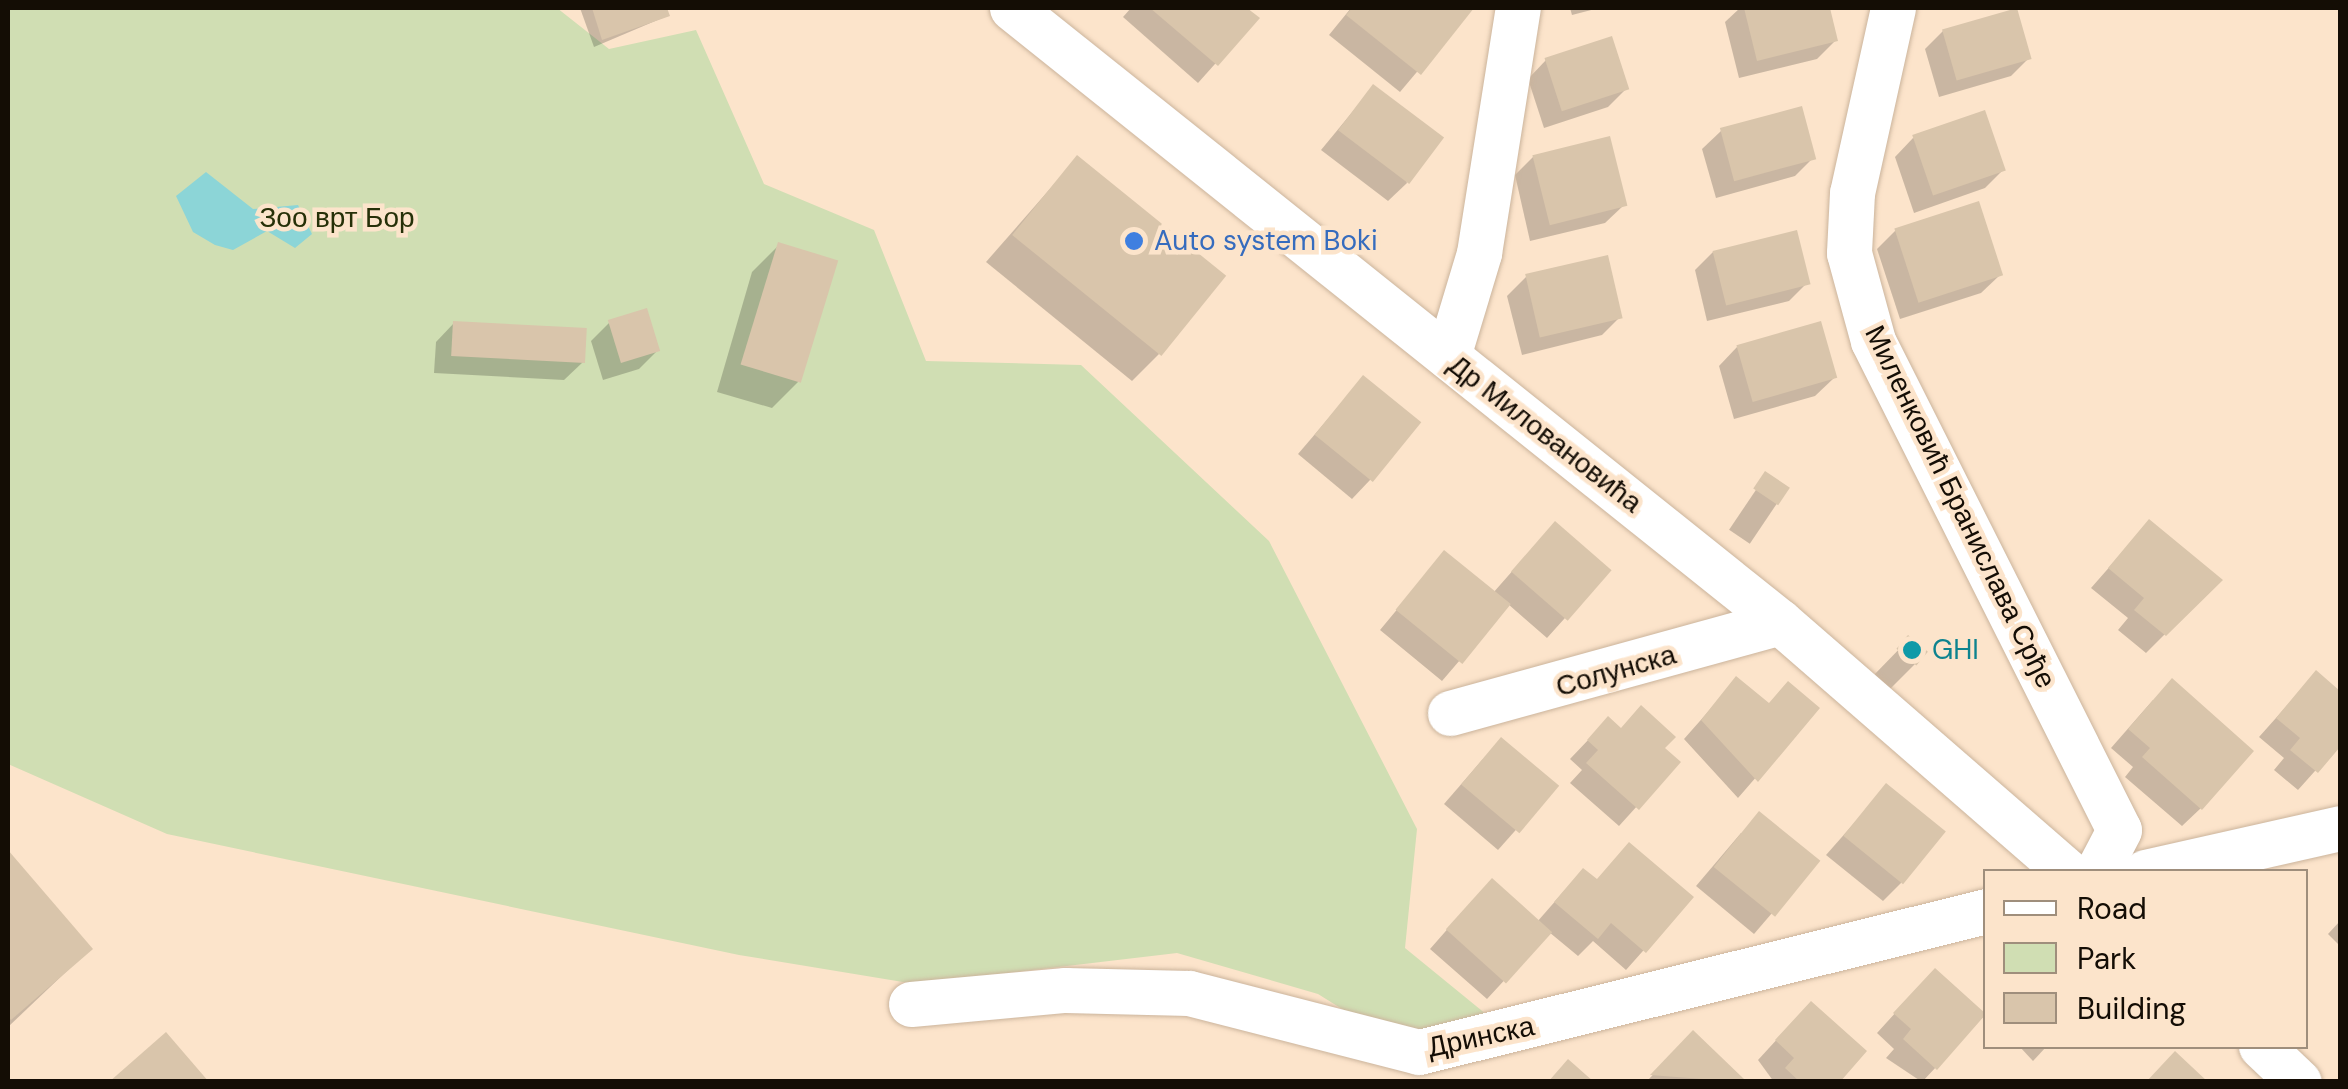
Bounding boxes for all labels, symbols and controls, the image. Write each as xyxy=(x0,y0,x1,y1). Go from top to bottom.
park label: Зоо врт Бор xyxy=(259,201,415,235)
place label: Auto system Boki xyxy=(1154,224,1378,258)
marker: Auto system Boki xyxy=(1123,230,1145,252)
street label: Миленковић Бранислава Срђе xyxy=(1857,320,2063,694)
street label: Др Миловановића xyxy=(1442,348,1648,520)
place label: GHI xyxy=(1932,633,1979,667)
street label: Солунска xyxy=(1552,638,1680,704)
marker: GHI xyxy=(1901,639,1923,661)
legend xyxy=(1983,869,2308,1049)
text: Road xyxy=(2077,889,2147,928)
text: Park xyxy=(2077,939,2136,978)
text: Building xyxy=(2077,989,2186,1028)
street label: Дринска xyxy=(1425,1009,1537,1065)

